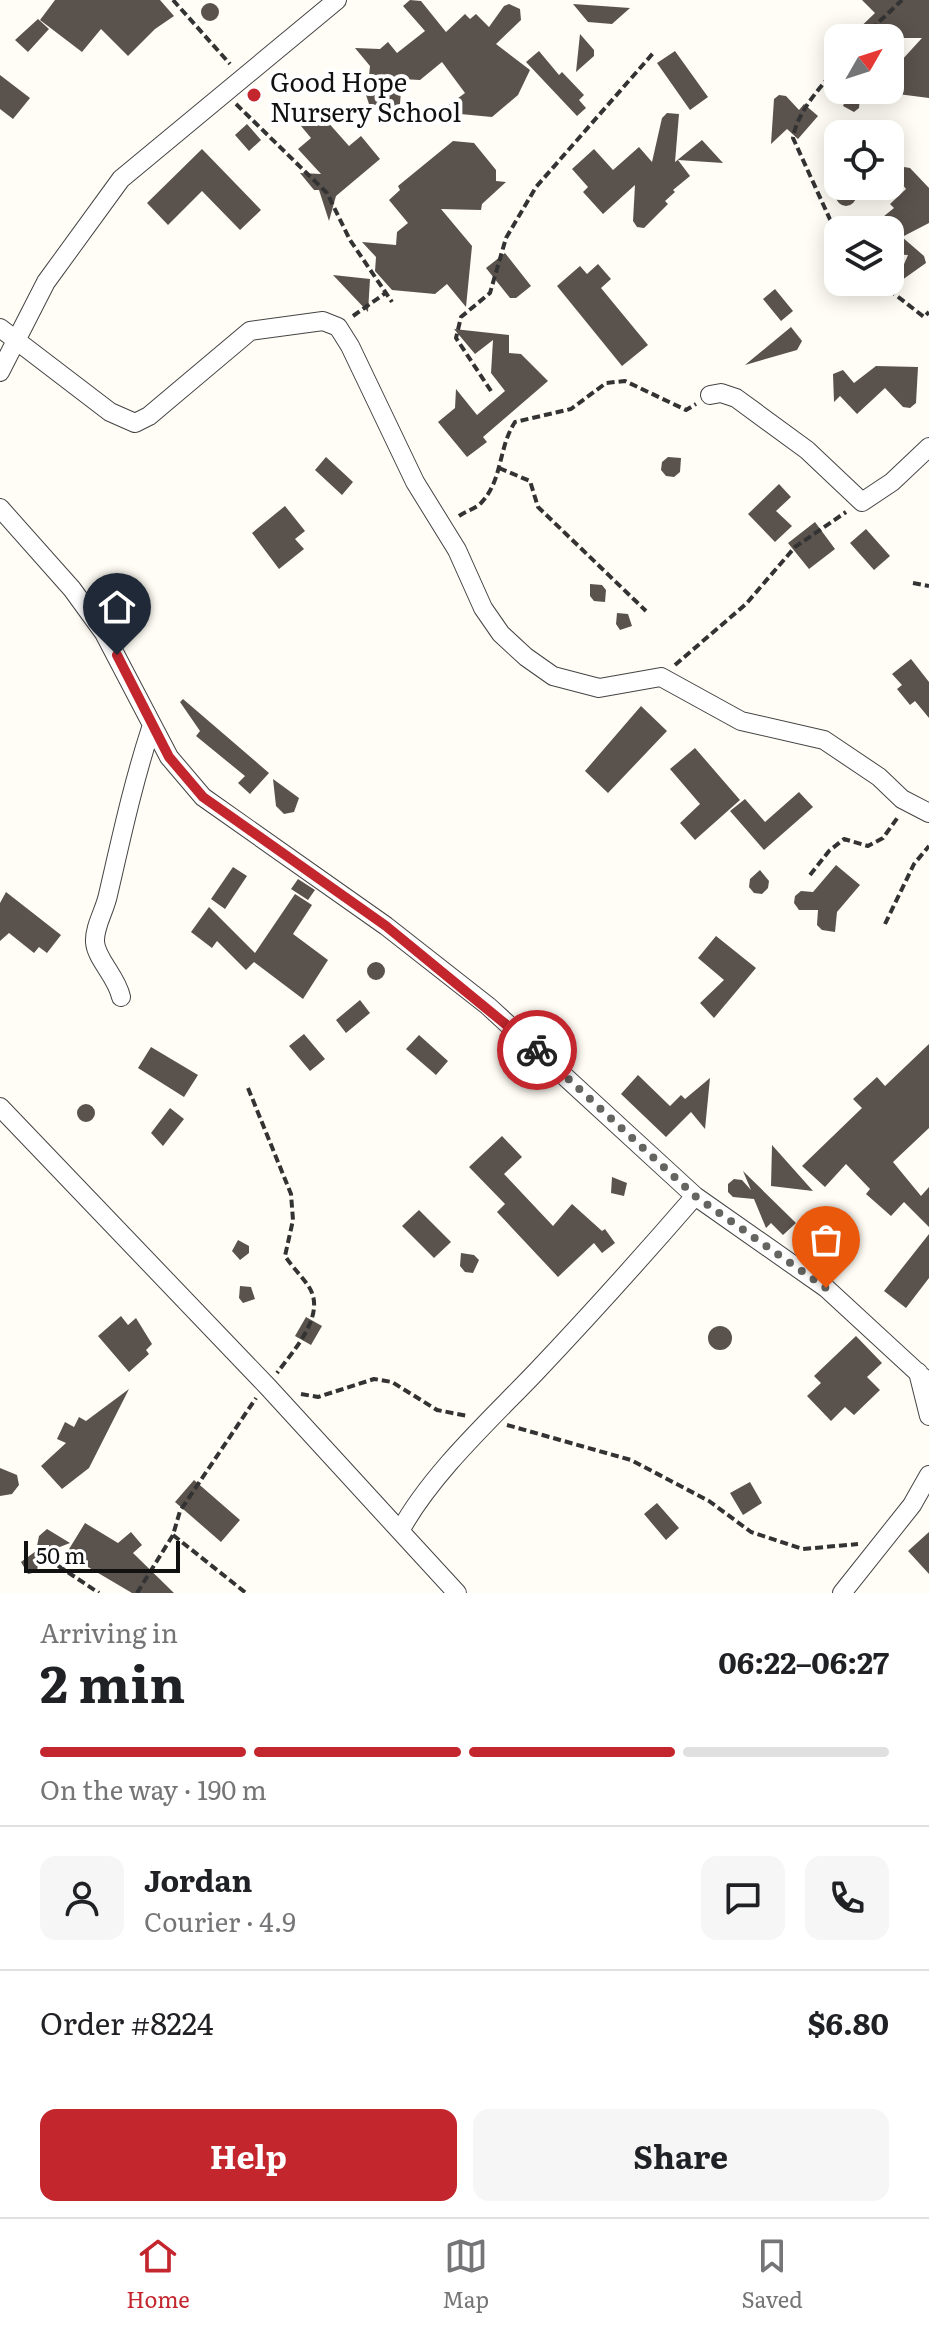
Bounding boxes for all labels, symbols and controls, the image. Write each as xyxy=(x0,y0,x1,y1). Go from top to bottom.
north arrow xyxy=(824,24,904,104)
map controls xyxy=(824,24,904,296)
place label: Good Hope Nursery School xyxy=(270,61,461,130)
marker: Good Hope Nursery School xyxy=(245,86,263,104)
button: locate xyxy=(824,120,904,200)
button: layers xyxy=(824,216,904,296)
pin xyxy=(83,573,151,655)
icon: home xyxy=(95,585,139,629)
courier xyxy=(497,1010,577,1090)
icon: bike xyxy=(515,1028,559,1072)
pin xyxy=(792,1206,860,1288)
icon: bag xyxy=(804,1218,848,1262)
scale bar xyxy=(24,1537,180,1573)
text: 50 m xyxy=(36,1538,86,1571)
text: Arriving in xyxy=(40,1612,178,1651)
text: 06:22–06:27 xyxy=(718,1639,889,1683)
text: 2 min xyxy=(40,1642,185,1719)
text: On the way · 190 m xyxy=(40,1769,267,1808)
button: person xyxy=(40,1856,124,1940)
button: chat xyxy=(701,1856,785,1940)
button: phone xyxy=(805,1856,889,1940)
text: Jordan xyxy=(144,1857,252,1901)
text: Courier · 4.9 xyxy=(144,1901,296,1940)
text: Order #8224 xyxy=(40,2000,213,2044)
text: $6.80 xyxy=(808,2000,889,2044)
button: Help xyxy=(40,2109,457,2201)
button: Share xyxy=(473,2109,889,2201)
tab: Home xyxy=(126,2234,190,2315)
tab: Map xyxy=(442,2234,489,2315)
tab: Saved xyxy=(741,2234,803,2315)

